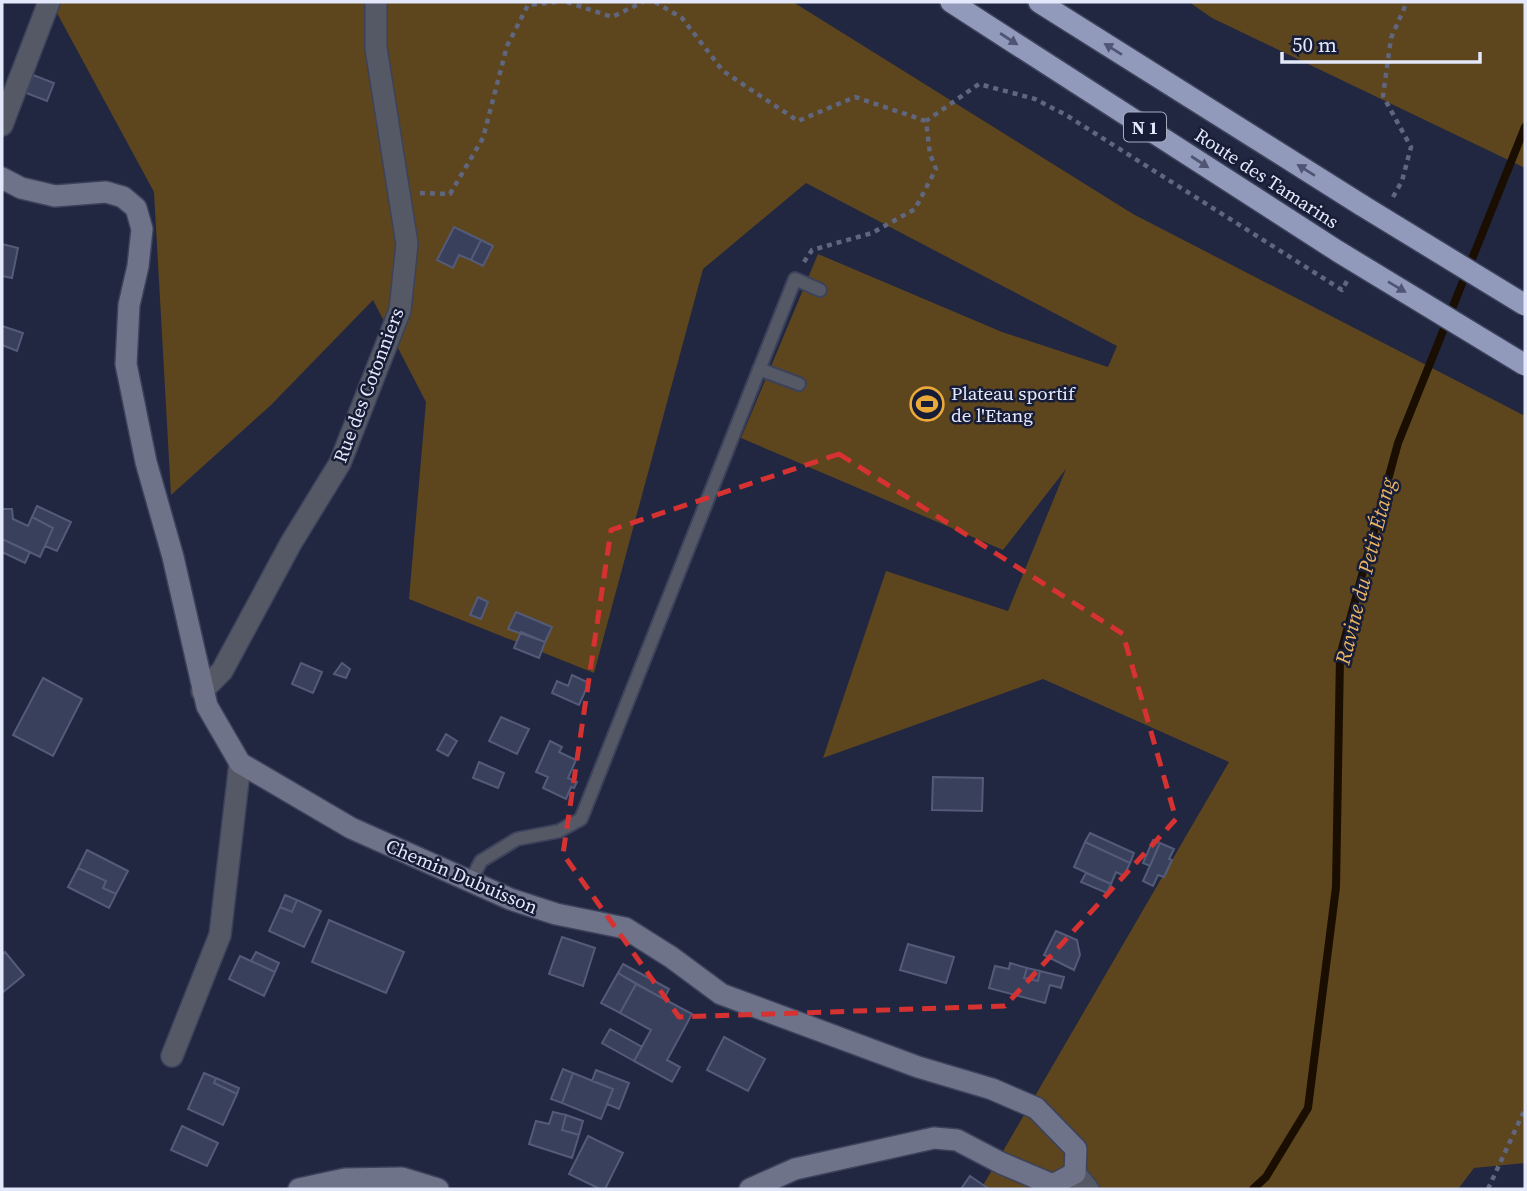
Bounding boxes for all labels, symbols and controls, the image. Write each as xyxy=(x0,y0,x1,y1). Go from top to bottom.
scale bar xyxy=(1282,21,1480,65)
text: 50 m xyxy=(1292,30,1337,59)
one-way arrow xyxy=(999,32,1018,45)
one-way arrow xyxy=(1104,42,1123,55)
road number: N 1 xyxy=(1124,112,1166,142)
street label: Route des Tamarins xyxy=(1190,122,1344,234)
one-way arrow xyxy=(1190,156,1209,169)
one-way arrow xyxy=(1296,164,1315,177)
one-way arrow xyxy=(1388,281,1407,294)
street label: Rue des Cotonniers xyxy=(327,304,409,466)
place label: Plateau sportif de l'Etang xyxy=(951,380,1077,428)
sports icon: Plateau sportif de l'Etang xyxy=(908,385,946,423)
water label: Ravine du Petit Étang xyxy=(1328,474,1402,668)
street label: Chemin Dubuisson xyxy=(382,832,542,920)

